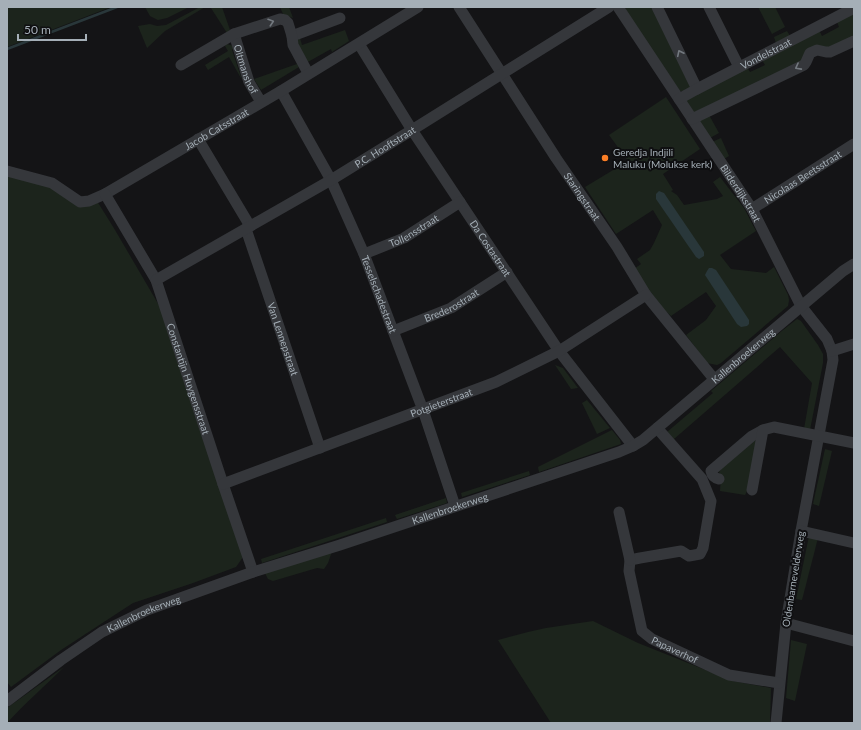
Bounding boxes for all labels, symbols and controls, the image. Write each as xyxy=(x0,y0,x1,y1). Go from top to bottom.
scale bar xyxy=(18,16,86,42)
one-way arrow xyxy=(267,18,274,27)
text: 50 m xyxy=(24,22,51,37)
street label: Vondelstraat xyxy=(738,35,794,72)
street label: Oltmanshof xyxy=(232,43,261,96)
one-way arrow xyxy=(677,50,685,58)
one-way arrow xyxy=(795,63,802,70)
street label: Jacob Catsstraat xyxy=(182,105,251,152)
street label: P.C. Hooftstraat xyxy=(352,123,418,170)
place label: Geredja Indjili Maluku (Molukse kerk) xyxy=(613,146,713,170)
street label: Nicolaas Beetsstraat xyxy=(762,147,844,206)
marker: Geredja Indjili Maluku (Molukse kerk) xyxy=(600,153,610,163)
street label: Bilderdijkstraat xyxy=(718,162,764,224)
street label: Staringstraat xyxy=(562,170,603,223)
street label: Tollensstraat xyxy=(387,211,441,249)
street label: Da Costastraat xyxy=(468,218,514,279)
street label: Tesselschadestraat xyxy=(359,254,399,335)
street label: Brederostraat xyxy=(422,286,481,324)
street label: Van Lennepstraat xyxy=(265,301,301,377)
street label: Constantijn Huygensstraat xyxy=(165,322,212,436)
street label: Kallenbroekerweg xyxy=(709,325,777,386)
street label: Potgieterstraat xyxy=(409,385,474,419)
street label: Kallenbroekerweg xyxy=(410,490,489,527)
street label: Oldenbarnevelderweg xyxy=(779,530,807,628)
street label: Kallenbroekerweg xyxy=(105,593,182,635)
street label: Papaverhof xyxy=(650,634,700,666)

